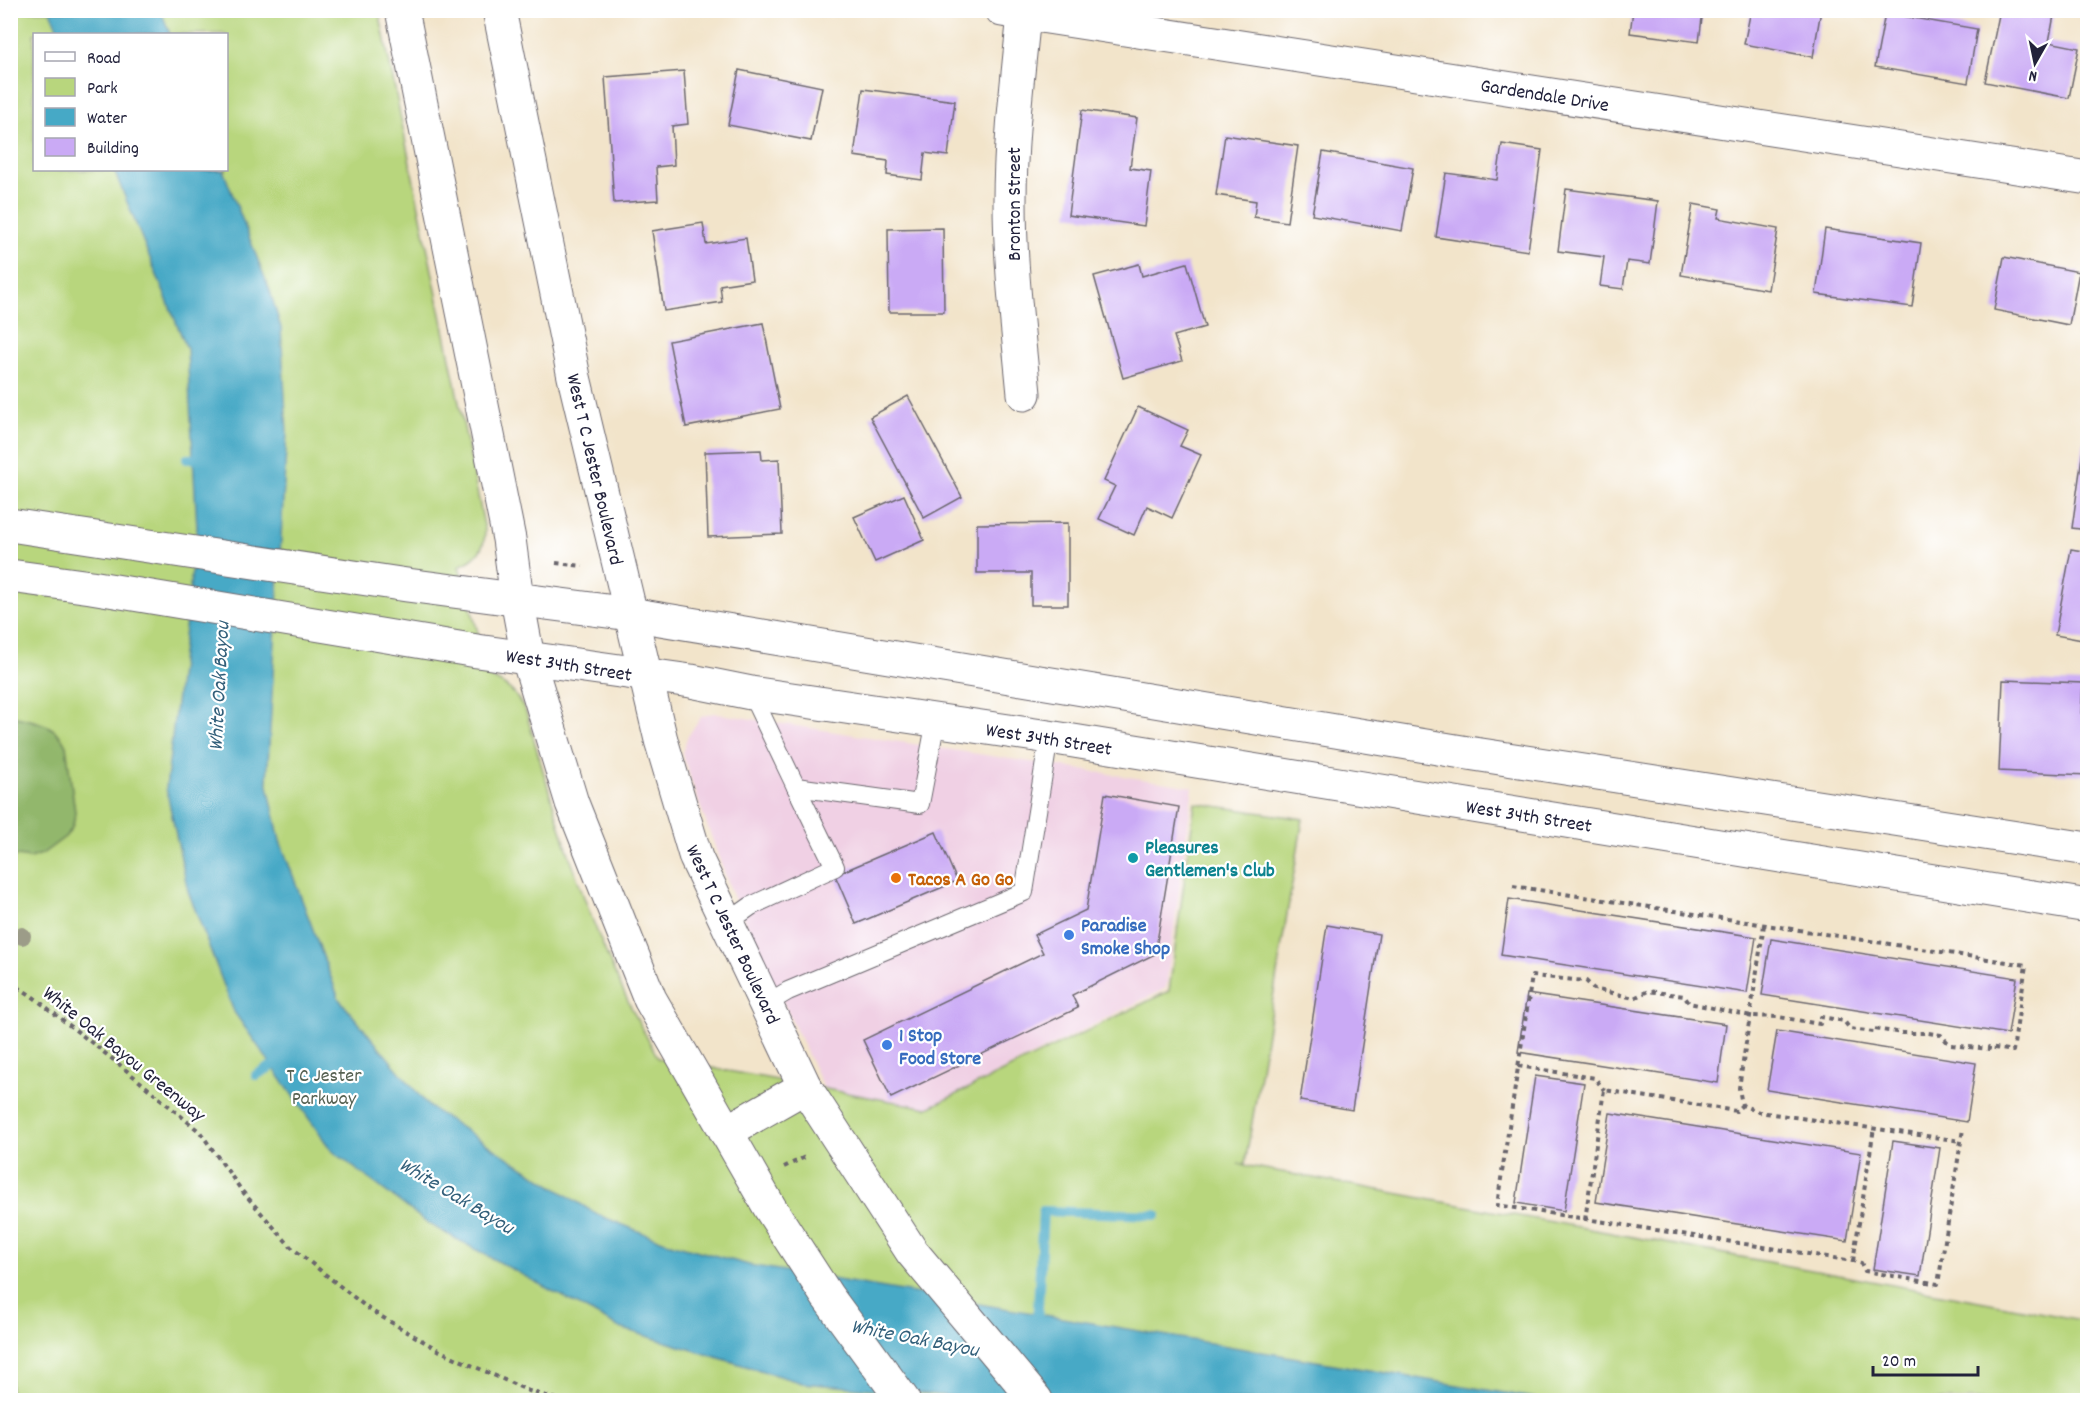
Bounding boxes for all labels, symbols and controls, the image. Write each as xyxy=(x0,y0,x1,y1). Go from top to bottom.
legend xyxy=(33,33,228,171)
north arrow xyxy=(2005,33,2065,93)
text: Road xyxy=(87,47,121,72)
text: N xyxy=(2027,63,2039,87)
street label: Gardendale Drive xyxy=(1478,73,1611,121)
text: Park xyxy=(87,77,118,102)
text: Water xyxy=(87,107,127,132)
text: Building xyxy=(87,137,139,162)
street label: Bronton Street xyxy=(1002,147,1030,261)
street label: West T C Jester Boulevard xyxy=(557,371,629,568)
water label: White Oak Bayou xyxy=(203,619,239,752)
street label: West 34th Street xyxy=(503,643,634,691)
street label: West 34th Street xyxy=(983,717,1114,765)
street label: West 34th Street xyxy=(1463,794,1594,842)
place label: Pleasures Gentlemen's Club xyxy=(1145,835,1275,886)
street label: West T C Jester Boulevard xyxy=(677,841,785,1030)
marker: Pleasures Gentlemen's Club xyxy=(1126,851,1140,865)
place label: Tacos A Go Go xyxy=(908,867,1013,895)
marker: Tacos A Go Go xyxy=(889,871,903,885)
place label: Paradise Smoke Shop xyxy=(1081,913,1170,964)
marker: Paradise Smoke Shop xyxy=(1062,928,1076,942)
street label: White Oak Bayou Greenway xyxy=(36,981,211,1130)
place label: 1 Stop Food Store xyxy=(899,1023,981,1074)
marker: 1 Stop Food Store xyxy=(880,1038,894,1052)
park label: T C Jester Parkway xyxy=(286,1063,362,1114)
water label: White Oak Bayou xyxy=(392,1151,520,1245)
water label: White Oak Bayou xyxy=(848,1313,983,1367)
scale bar xyxy=(1873,1339,1978,1377)
text: 20 m xyxy=(1882,1350,1916,1375)

